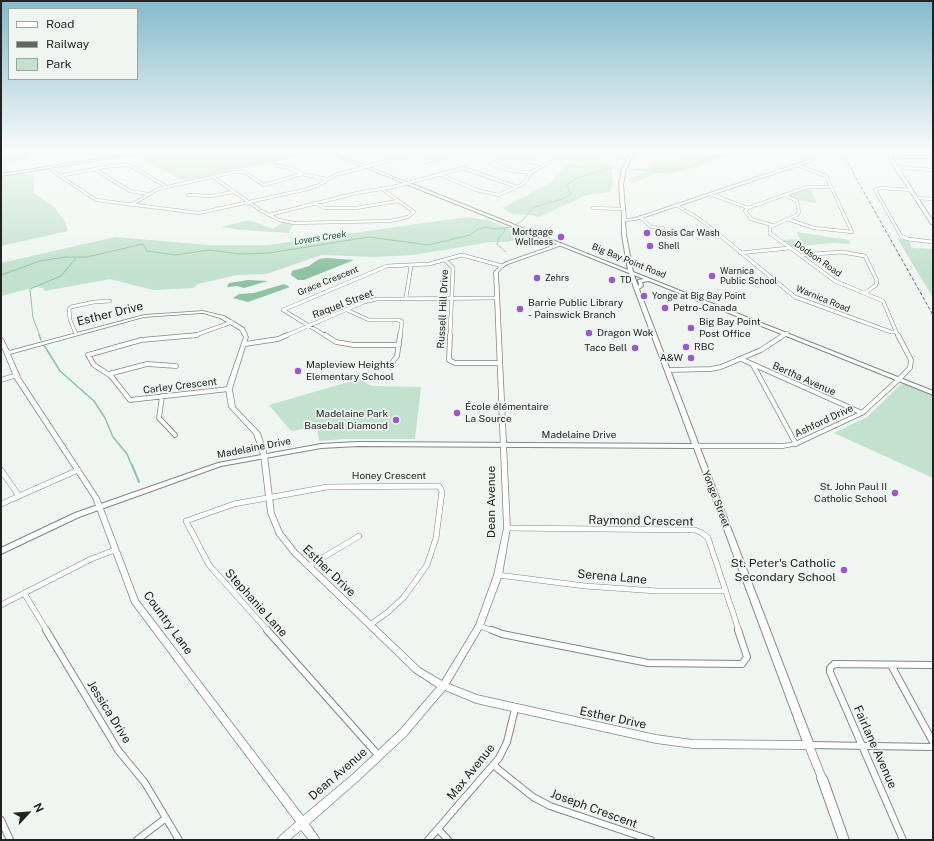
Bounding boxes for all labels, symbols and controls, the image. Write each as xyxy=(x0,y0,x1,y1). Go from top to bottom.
legend xyxy=(8,8,138,80)
text: Road xyxy=(46,17,74,31)
text: Railway xyxy=(46,37,89,51)
text: Park xyxy=(46,57,72,71)
place label: Mortgage Wellness xyxy=(512,227,553,248)
marker: Oasis Car Wash xyxy=(642,228,652,238)
place label: Oasis Car Wash xyxy=(655,228,720,238)
water label: Lovers Creek xyxy=(293,229,347,247)
marker: Mortgage Wellness xyxy=(556,232,566,242)
street label: Dodson Road xyxy=(792,239,844,279)
street label: Big Bay Point Road xyxy=(590,241,668,281)
marker: Shell xyxy=(645,241,655,251)
place label: Shell xyxy=(658,241,680,251)
street label: Grace Crescent xyxy=(296,264,360,298)
place label: Warnica Public School xyxy=(720,266,777,287)
street label: Russell Hill Drive xyxy=(435,269,451,349)
marker: Warnica Public School xyxy=(707,271,717,281)
marker: Zehrs xyxy=(532,273,542,283)
place label: Zehrs xyxy=(545,273,569,283)
marker: TD xyxy=(607,275,617,285)
place label: TD xyxy=(620,275,632,285)
street label: Warnica Road xyxy=(794,283,852,315)
street label: Raquel Street xyxy=(311,287,375,321)
marker: Yonge at Big Bay Point xyxy=(639,291,649,301)
place label: Yonge at Big Bay Point xyxy=(652,291,746,301)
place label: Barrie Public Library - Painswick Branch xyxy=(528,297,623,320)
street label: Esther Drive xyxy=(75,299,145,329)
place label: Petro-Canada xyxy=(673,302,737,314)
marker: Petro-Canada xyxy=(660,303,670,313)
marker: Barrie Public Library - Painswick Branch xyxy=(515,304,525,314)
place label: Big Bay Point Post Office xyxy=(699,316,761,340)
marker: Big Bay Point Post Office xyxy=(686,323,696,333)
place label: Dragon Wok xyxy=(597,327,653,339)
marker: Dragon Wok xyxy=(584,328,594,338)
place label: RBC xyxy=(694,341,714,353)
place label: Taco Bell xyxy=(584,342,627,354)
marker: RBC xyxy=(681,342,691,352)
marker: Taco Bell xyxy=(630,343,640,353)
place label: A&W xyxy=(660,352,683,364)
marker: A&W xyxy=(686,353,696,363)
place label: Mapleview Heights Elementary School xyxy=(306,359,394,382)
street label: Bertha Avenue xyxy=(770,360,838,398)
marker: Mapleview Heights Elementary School xyxy=(293,366,303,376)
street label: Carley Crescent xyxy=(142,376,218,396)
place label: École élémentaire La Source xyxy=(465,401,548,424)
street label: Ashford Drive xyxy=(793,402,855,440)
place label: Madelaine Park Baseball Diamond xyxy=(304,408,388,432)
marker: École élémentaire La Source xyxy=(452,408,462,418)
marker: Madelaine Park Baseball Diamond xyxy=(391,415,401,425)
street label: Madelaine Drive xyxy=(542,429,616,441)
street label: Madelaine Drive xyxy=(216,435,292,461)
street label: Dean Avenue xyxy=(484,466,498,538)
street label: Yonge Street xyxy=(700,469,732,529)
street label: Honey Crescent xyxy=(352,470,426,482)
place label: St. John Paul II Catholic School xyxy=(814,481,887,504)
marker: St. John Paul II Catholic School xyxy=(890,488,900,498)
street label: Raymond Crescent xyxy=(588,513,694,529)
street label: Esther Drive xyxy=(300,542,358,600)
place label: St. Peter's Catholic Secondary School xyxy=(731,556,836,584)
marker: St. Peter's Catholic Secondary School xyxy=(839,565,849,575)
street label: Stephanie Lane xyxy=(222,566,290,640)
street label: Serena Lane xyxy=(577,567,647,587)
street label: Country Lane xyxy=(140,589,196,657)
street label: Jessica Drive xyxy=(84,678,134,746)
street label: Fairlane Avenue xyxy=(850,703,900,791)
street label: Esther Drive xyxy=(578,704,648,732)
street label: Max Avenue xyxy=(444,741,498,803)
street label: Dean Avenue xyxy=(306,745,370,803)
street label: Joseph Crescent xyxy=(549,787,639,831)
north arrow xyxy=(8,793,48,833)
text: N xyxy=(32,801,46,814)

